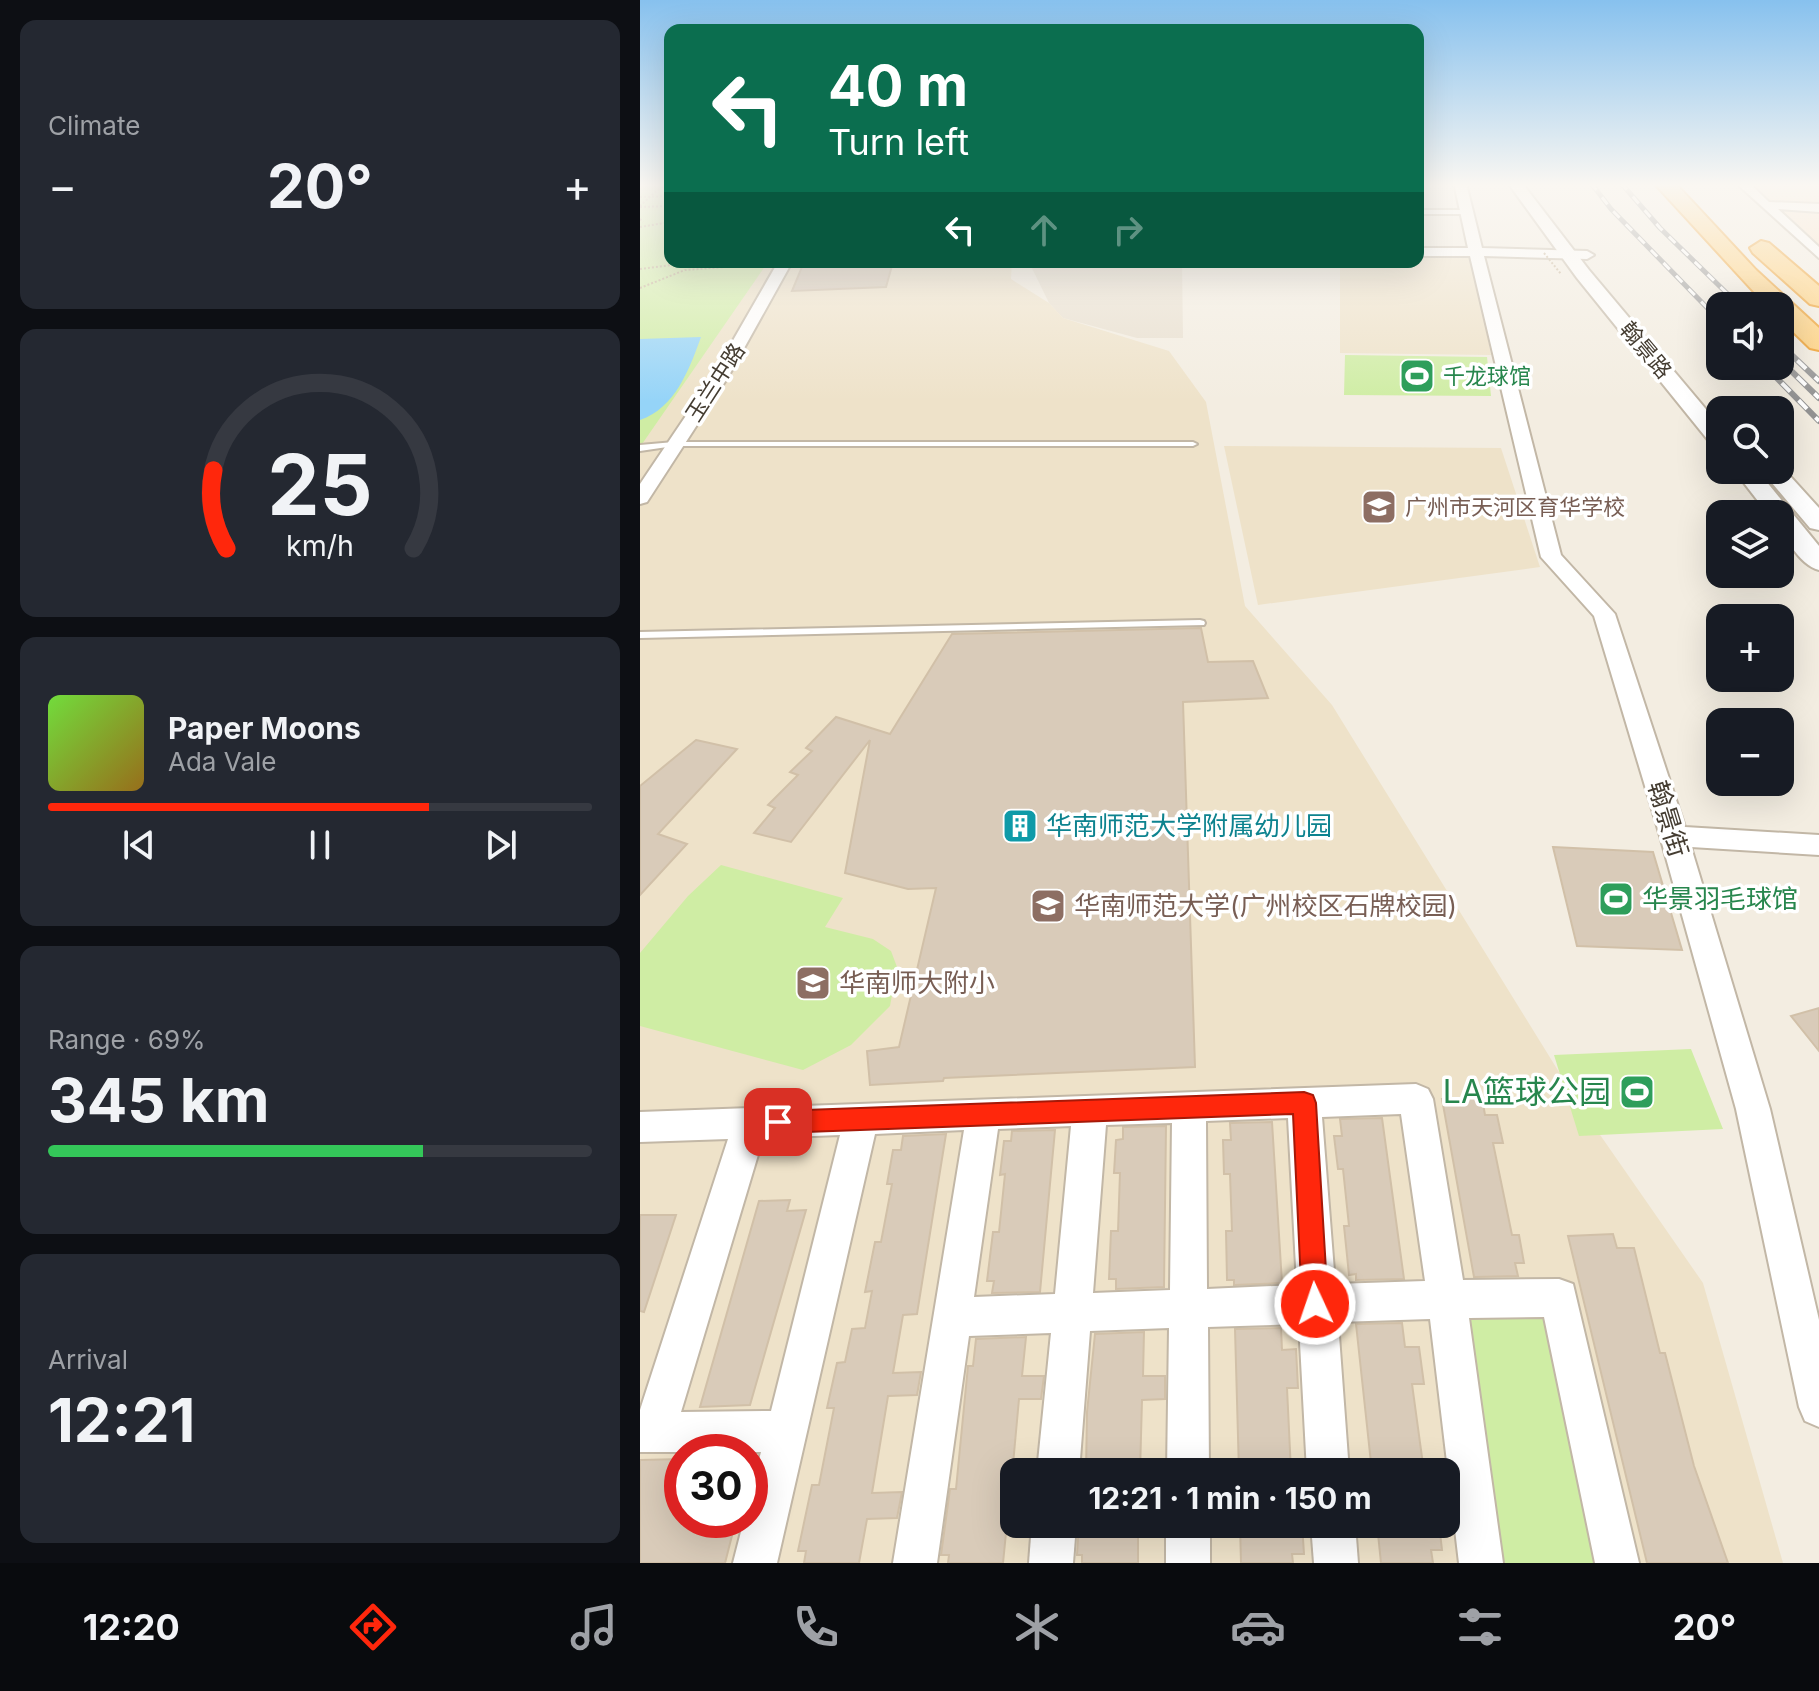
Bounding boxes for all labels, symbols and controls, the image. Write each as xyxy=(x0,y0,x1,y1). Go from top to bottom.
text: 40 m xyxy=(828,52,968,120)
icon: left xyxy=(696,56,800,160)
text: Climate xyxy=(48,110,140,141)
text: Turn left xyxy=(828,120,969,164)
text: 20° xyxy=(267,150,373,222)
text: − xyxy=(48,159,77,213)
text: + xyxy=(563,159,592,213)
icon: left xyxy=(938,208,982,252)
icon: ahead xyxy=(1022,208,1066,252)
icon: right xyxy=(1106,208,1150,252)
map controls xyxy=(1706,292,1794,796)
button: sound xyxy=(1706,292,1794,380)
street label: 翰景路 xyxy=(1615,316,1677,384)
street label: 玉兰中路 xyxy=(680,338,750,426)
sports icon: 千龙球馆 xyxy=(1398,357,1436,395)
place label: 千龙球馆 xyxy=(1443,363,1531,389)
button: search xyxy=(1706,396,1794,484)
text: 25 xyxy=(267,433,373,534)
school or university icon: 广州市天河区育华学校 xyxy=(1360,488,1398,526)
place label: 广州市天河区育华学校 xyxy=(1405,494,1625,520)
button: layers xyxy=(1706,500,1794,588)
text: km/h xyxy=(286,528,354,563)
button: + xyxy=(1706,604,1794,692)
button: − xyxy=(1706,708,1794,796)
text: Paper Moons xyxy=(168,710,361,746)
text: Ada Vale xyxy=(168,746,276,777)
street label: 翰景街 xyxy=(1642,777,1695,861)
building icon: 华南师范大学附属幼儿园 xyxy=(1001,807,1039,845)
place label: 华南师范大学附属幼儿园 xyxy=(1046,810,1332,841)
icon: previous xyxy=(117,823,161,867)
icon: pause xyxy=(298,823,342,867)
icon: next xyxy=(479,823,523,867)
sports icon: 华景羽毛球馆 xyxy=(1597,880,1635,918)
place label: 华景羽毛球馆 xyxy=(1642,883,1798,914)
school or university icon: 华南师范大学(广州校区石牌校园) xyxy=(1029,887,1067,925)
place label: 华南师范大学(广州校区石牌校园) xyxy=(1074,890,1457,921)
school or university icon: 华南师大附小 xyxy=(794,964,832,1002)
place label: 华南师大附小 xyxy=(839,967,995,998)
text: Range · 69% xyxy=(48,1024,206,1055)
text: 345 km xyxy=(48,1064,269,1136)
place label: LA篮球公园 xyxy=(1443,1072,1611,1111)
sports icon: LA篮球公园 xyxy=(1618,1073,1656,1111)
pin xyxy=(744,1088,812,1156)
icon: arrive xyxy=(756,1100,800,1144)
position arrow xyxy=(1273,1262,1357,1346)
text: Arrival xyxy=(48,1344,128,1375)
text: 12:21 xyxy=(48,1384,195,1456)
speed limit sign: 30 xyxy=(664,1434,768,1538)
text: 12:21 · 1 min · 150 m xyxy=(1088,1480,1372,1516)
icon: directions xyxy=(345,1599,401,1655)
icon: music xyxy=(566,1599,622,1655)
icon: phone xyxy=(788,1599,844,1655)
icon: climate xyxy=(1009,1599,1065,1655)
icon: car xyxy=(1230,1599,1286,1655)
icon: filters xyxy=(1452,1599,1508,1655)
text: 12:20 xyxy=(83,1605,180,1649)
text: 20° xyxy=(1673,1605,1736,1649)

